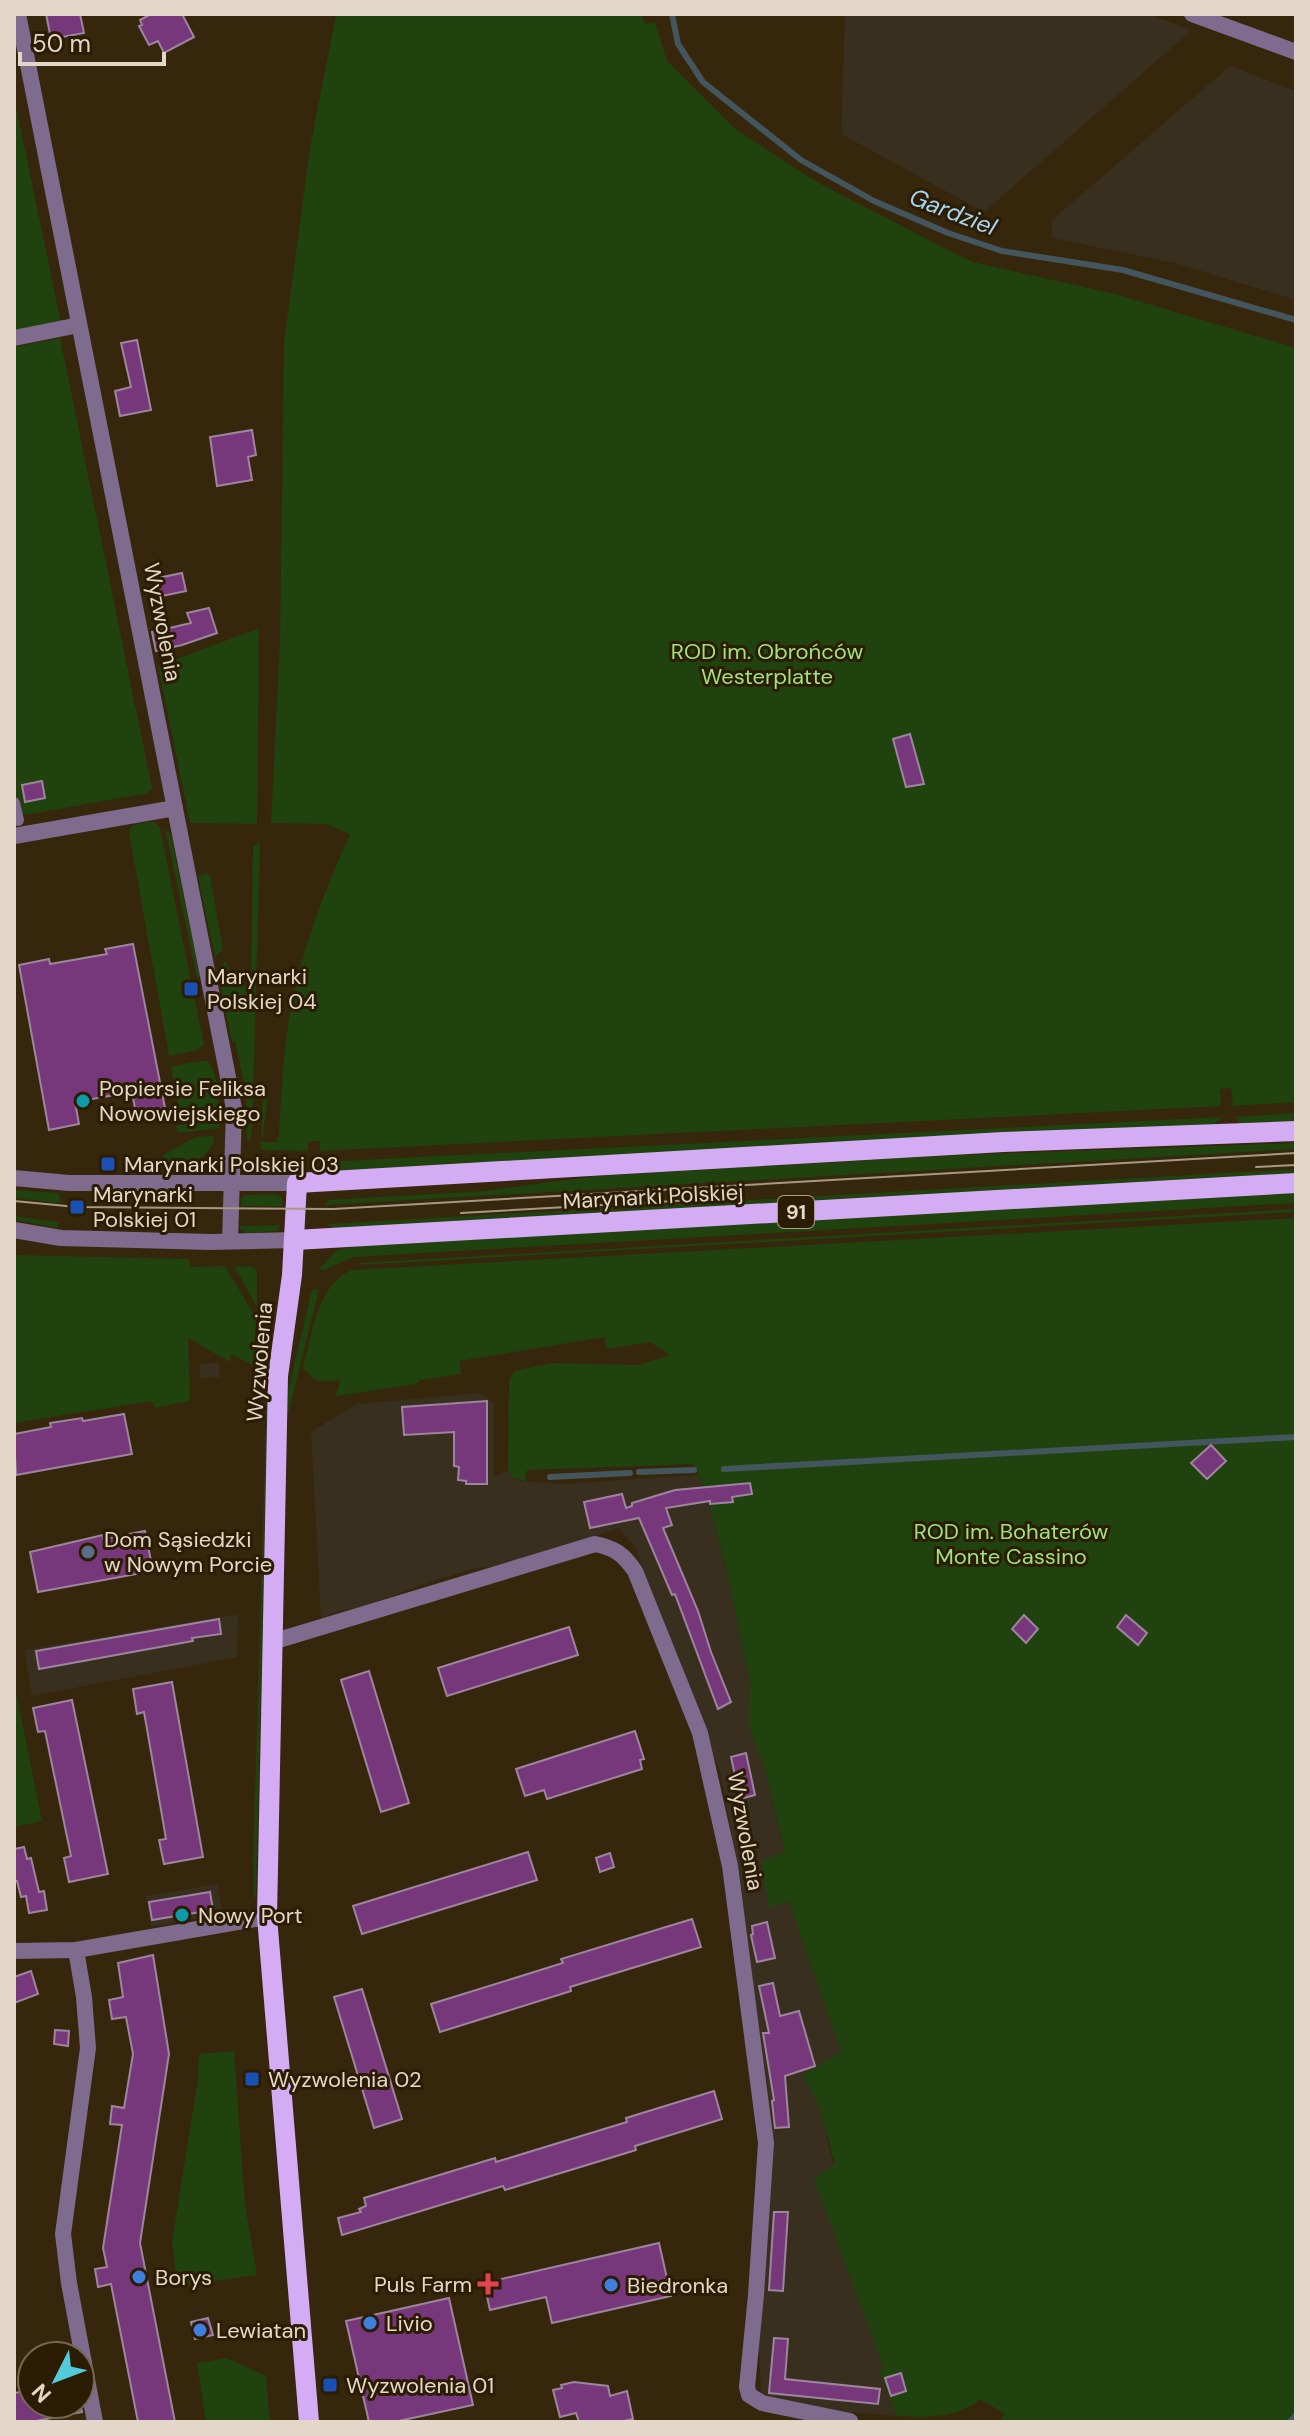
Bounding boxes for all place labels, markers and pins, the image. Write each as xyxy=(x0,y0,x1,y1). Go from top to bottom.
place label: Marynarki Polskiej 04 xyxy=(207,962,317,1016)
marker: Marynarki Polskiej 04 xyxy=(182,980,200,998)
place label: Popiersie Feliksa Nowowiejskiego xyxy=(99,1074,266,1128)
marker: Popiersie Feliksa Nowowiejskiego xyxy=(74,1092,92,1110)
place label: Marynarki Polskiej 03 xyxy=(124,1150,339,1179)
marker: Marynarki Polskiej 03 xyxy=(99,1155,117,1173)
place label: Marynarki Polskiej 01 xyxy=(93,1180,196,1234)
marker: Marynarki Polskiej 01 xyxy=(68,1198,86,1216)
place label: Dom Sąsiedzki w Nowym Porcie xyxy=(104,1525,272,1579)
marker: Dom Sąsiedzki w Nowym Porcie xyxy=(79,1543,97,1561)
place label: Nowy Port xyxy=(198,1901,303,1930)
marker: Nowy Port xyxy=(173,1906,191,1924)
place label: Wyzwolenia 02 xyxy=(268,2065,422,2094)
marker: Wyzwolenia 02 xyxy=(243,2070,261,2088)
place label: Borys xyxy=(155,2263,212,2292)
marker: Borys xyxy=(130,2268,148,2286)
place label: Puls Farm xyxy=(374,2270,472,2299)
place label: Biedronka xyxy=(627,2271,728,2300)
marker: Puls Farm xyxy=(479,2275,497,2293)
marker: Biedronka xyxy=(602,2276,620,2294)
place label: Livio xyxy=(386,2309,433,2338)
marker: Livio xyxy=(361,2314,379,2332)
place label: Lewiatan xyxy=(216,2316,306,2345)
marker: Lewiatan xyxy=(191,2321,209,2339)
place label: Wyzwolenia 01 xyxy=(346,2371,494,2400)
marker: Wyzwolenia 01 xyxy=(321,2376,339,2394)

